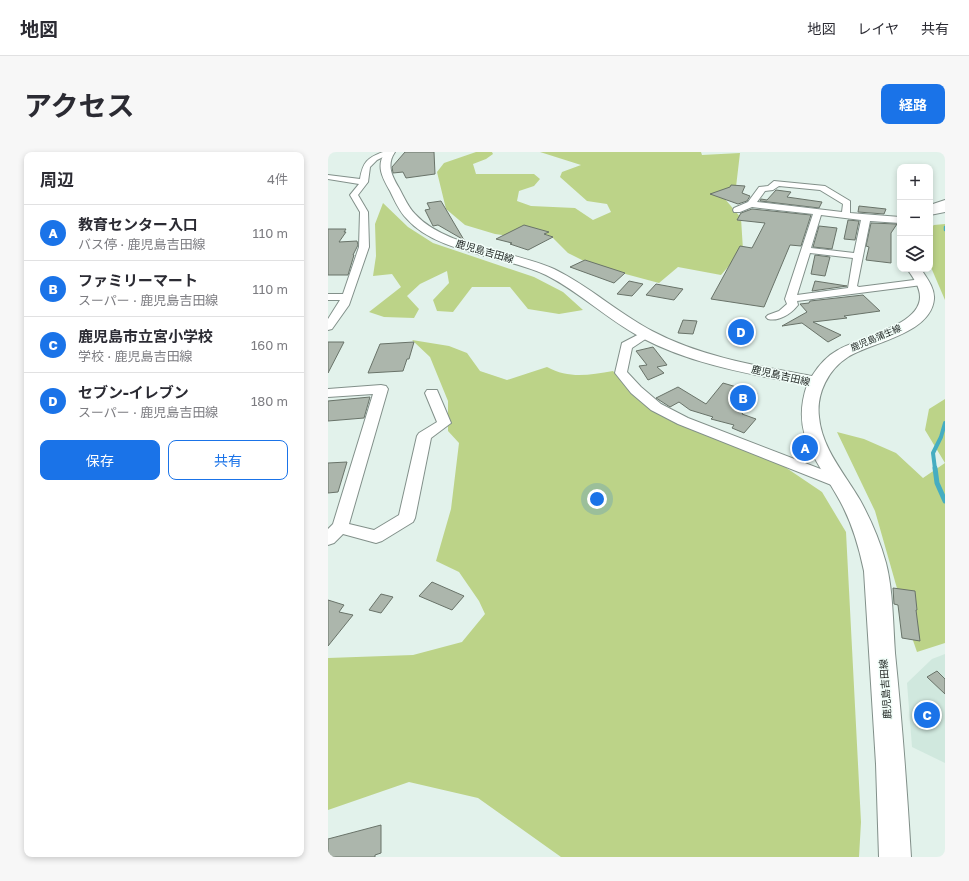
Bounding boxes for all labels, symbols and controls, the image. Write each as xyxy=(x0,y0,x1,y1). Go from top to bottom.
text: 地図 xyxy=(20,17,58,40)
text: 地図 xyxy=(807,20,835,37)
text: レイヤ xyxy=(857,20,899,37)
text: 共有 xyxy=(921,20,949,37)
button: 経路 xyxy=(881,84,945,124)
text: アクセス xyxy=(24,89,135,122)
map controls xyxy=(897,164,933,272)
button: + xyxy=(897,164,933,200)
text: 周辺 xyxy=(40,169,74,190)
text: 4件 xyxy=(267,171,288,187)
button: − xyxy=(897,200,933,236)
text: 教育センター入口 xyxy=(78,215,198,233)
text: A xyxy=(48,225,58,241)
text: 110 m xyxy=(253,225,288,241)
text: バス停 · 鹿児島吉田線 xyxy=(78,236,205,252)
button: layers xyxy=(897,236,933,272)
street label: 鹿児島吉田線 xyxy=(455,237,515,265)
text: ファミリーマート xyxy=(78,271,198,289)
text: B xyxy=(48,281,58,297)
text: 110 m xyxy=(253,281,288,297)
text: スーパー · 鹿児島吉田線 xyxy=(78,292,218,308)
pin: D xyxy=(728,317,754,347)
street label: 鹿児島蒲生線 xyxy=(849,322,904,353)
text: 鹿児島市立宮小学校 xyxy=(78,327,213,345)
text: C xyxy=(48,337,58,353)
text: 160 m xyxy=(251,337,288,353)
text: 学校 · 鹿児島吉田線 xyxy=(78,348,192,364)
street label: 鹿児島吉田線 xyxy=(750,362,812,388)
text: セブン-イレブン xyxy=(78,383,189,401)
pin: B xyxy=(730,383,756,413)
text: D xyxy=(48,393,58,409)
text: 180 m xyxy=(251,393,288,409)
text: スーパー · 鹿児島吉田線 xyxy=(78,404,218,420)
pin: A xyxy=(792,433,818,463)
button: 保存 xyxy=(40,440,160,480)
button: 共有 xyxy=(168,440,288,480)
your location xyxy=(587,489,607,509)
street label: 鹿児島吉田線 xyxy=(877,659,893,719)
pin: C xyxy=(914,700,940,730)

